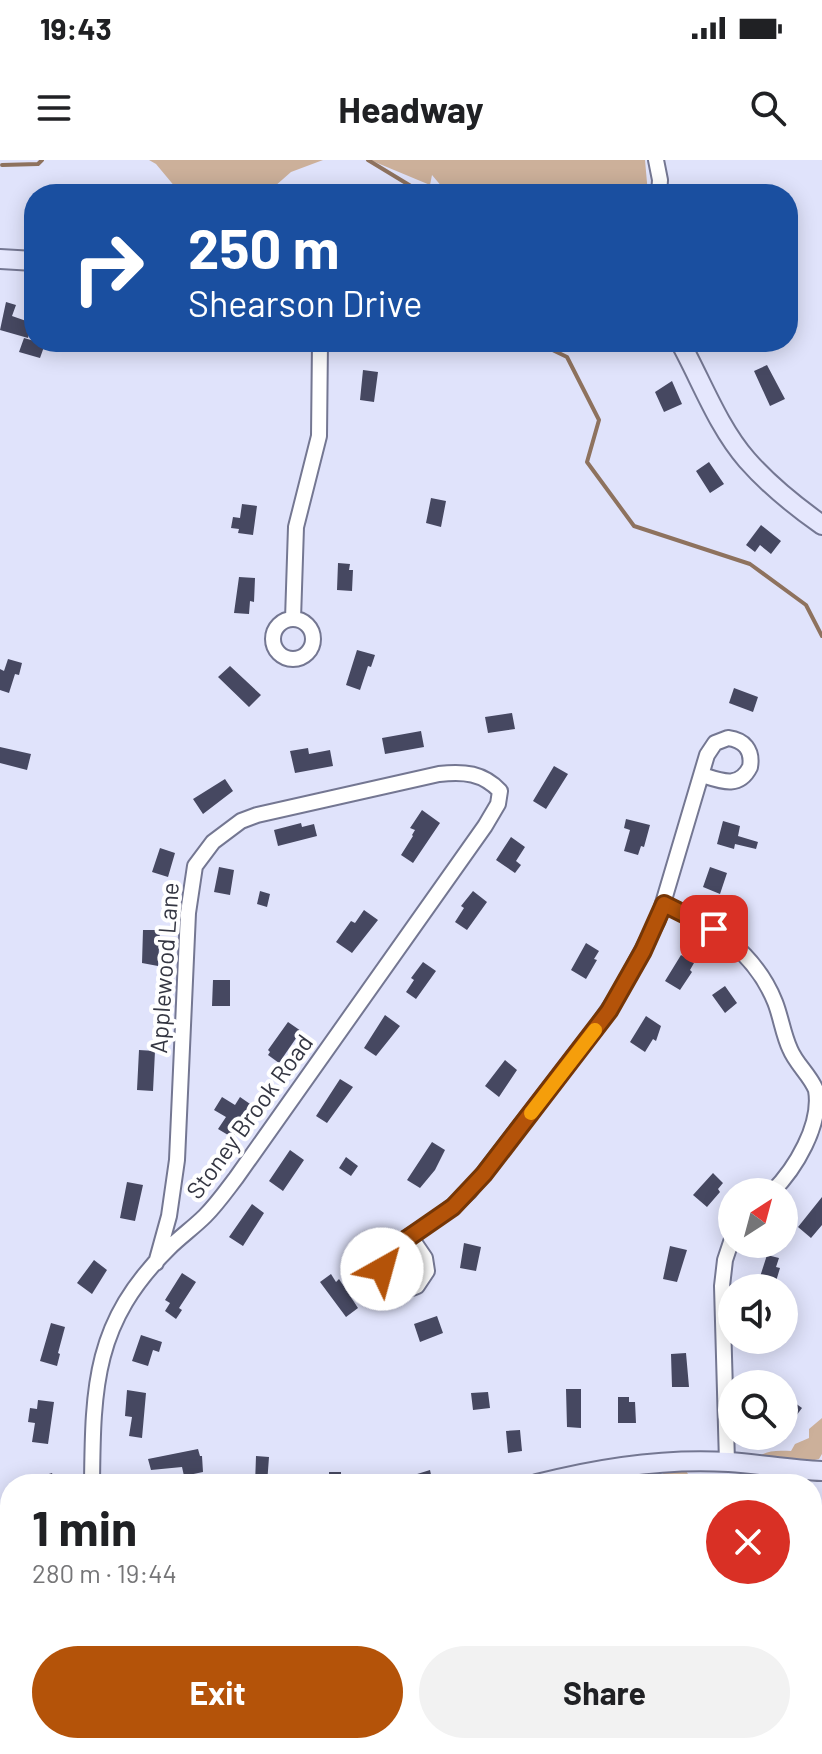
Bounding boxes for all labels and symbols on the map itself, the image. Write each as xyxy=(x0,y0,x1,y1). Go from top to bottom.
street label: Applewood Lane xyxy=(143,881,184,1054)
pin xyxy=(680,895,748,963)
street label: Stoney Brook Road xyxy=(179,1028,318,1204)
north arrow xyxy=(718,1178,798,1258)
position arrow xyxy=(340,1227,424,1311)

